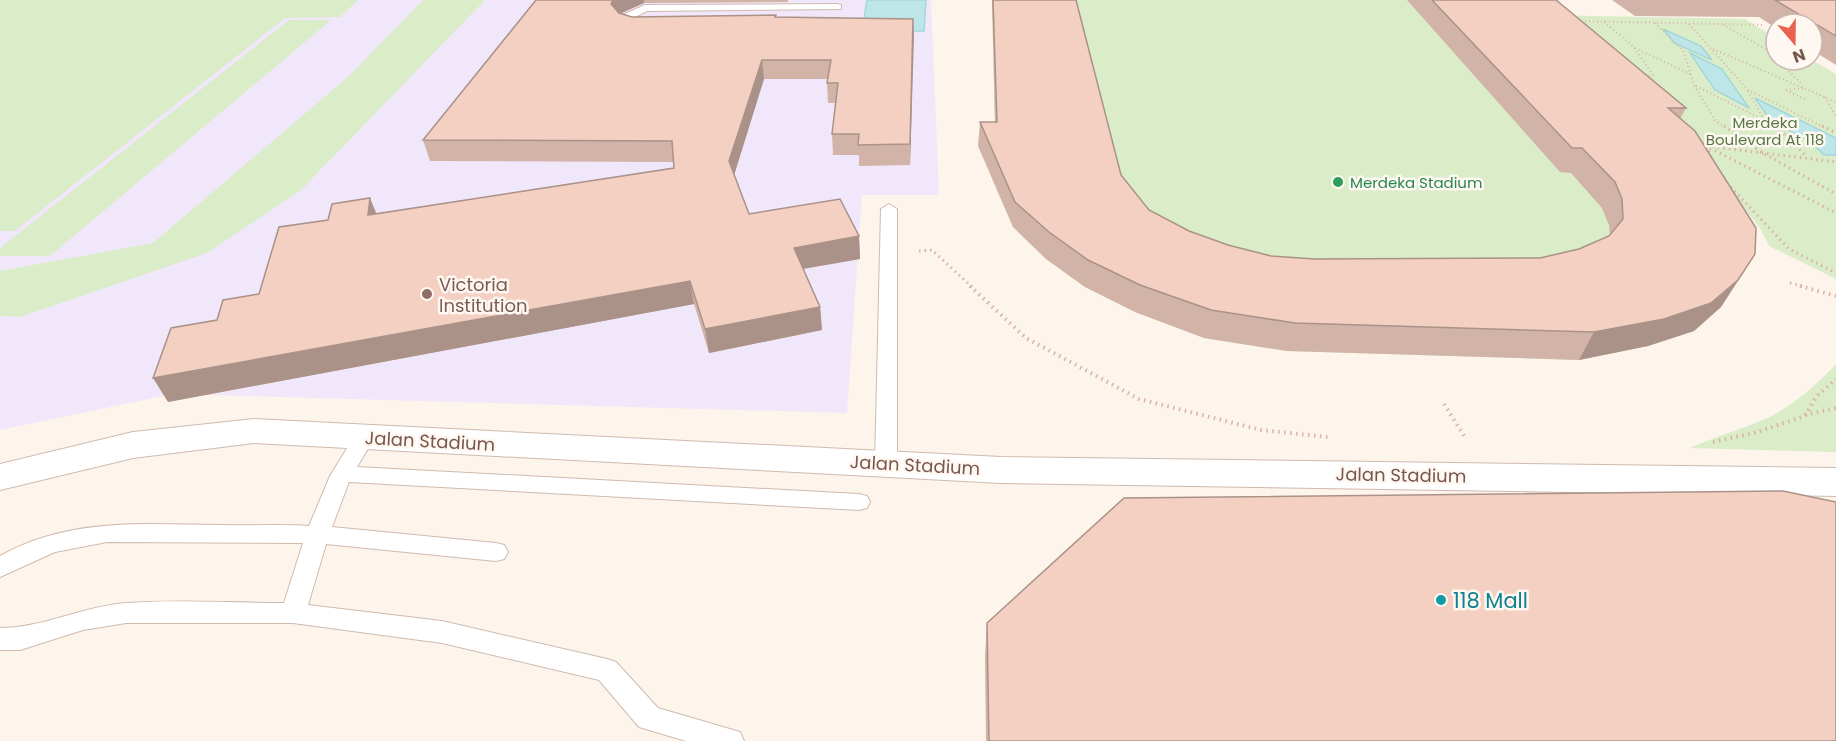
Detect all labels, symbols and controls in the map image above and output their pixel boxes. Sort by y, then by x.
north arrow [1764,12,1824,72]
text: N [1789,43,1809,68]
park label: Merdeka Boulevard At 118 [1706,112,1824,150]
place label: Merdeka Stadium [1350,172,1482,193]
marker: Merdeka Stadium [1331,175,1345,189]
place label: Victoria Institution [439,272,527,318]
marker: Victoria Institution [420,287,434,301]
street label: Jalan Stadium [364,425,496,457]
street label: Jalan Stadium [849,449,981,481]
street label: Jalan Stadium [1336,461,1466,489]
place label: 118 Mall [1453,586,1528,615]
marker: 118 Mall [1434,593,1448,607]

